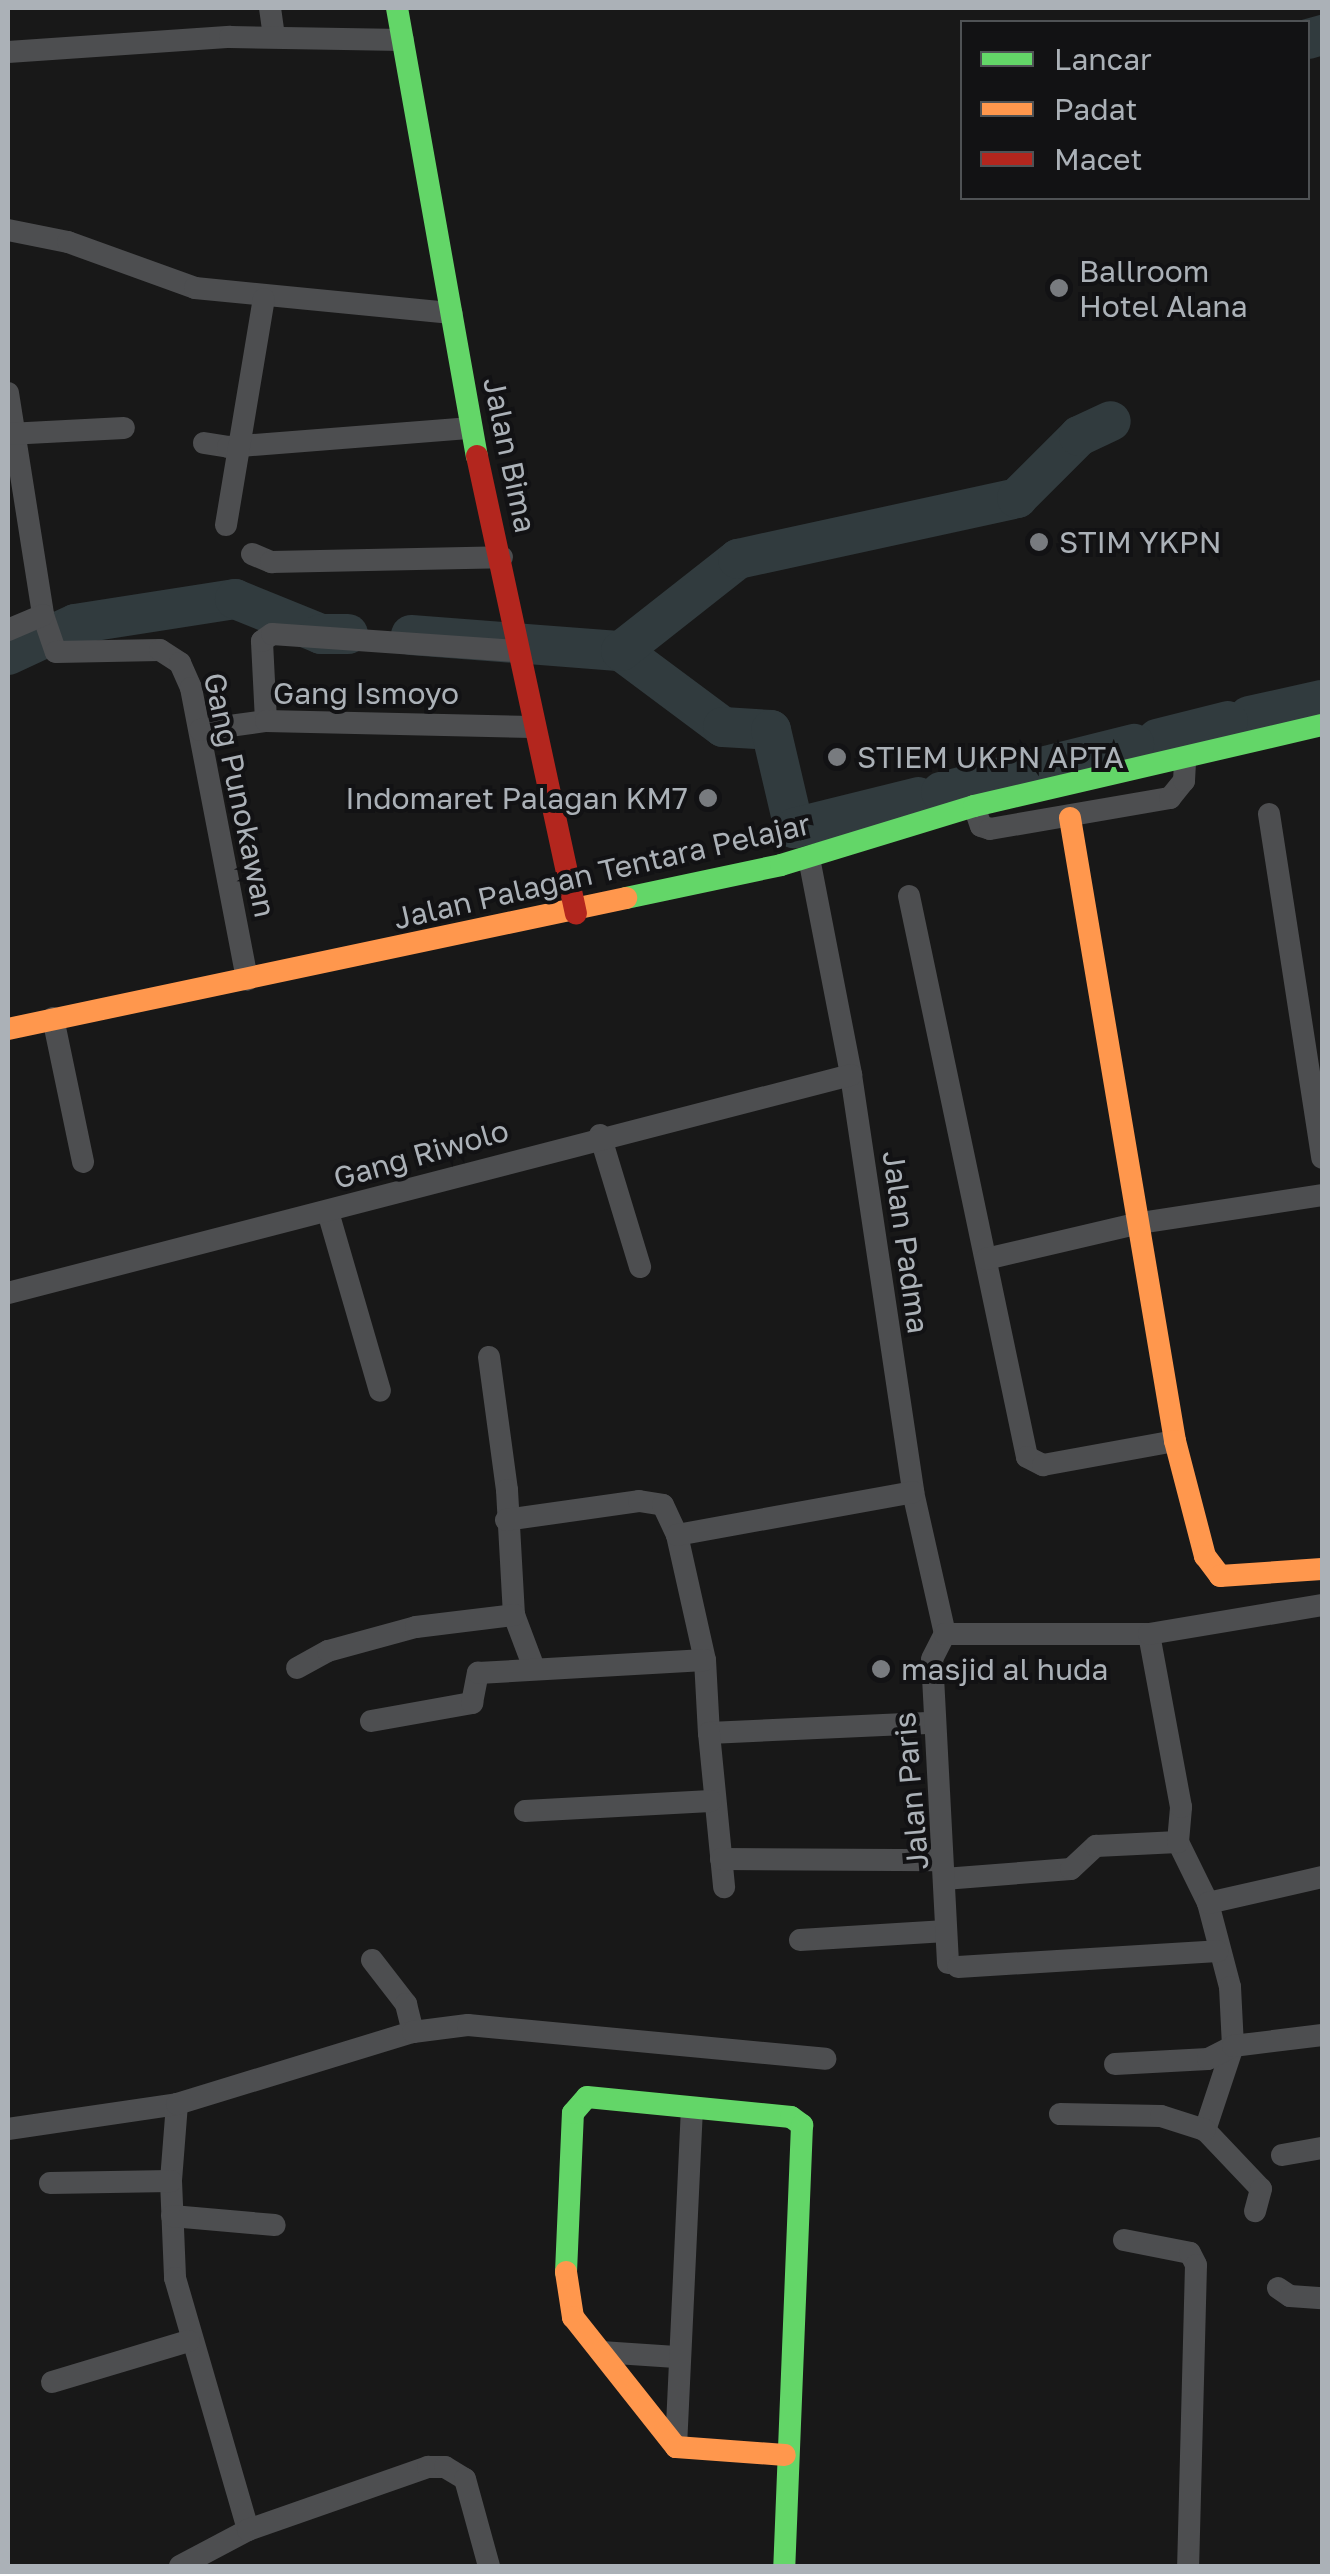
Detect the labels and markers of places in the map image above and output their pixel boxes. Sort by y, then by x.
place label: Ballroom Hotel Alana [1079,253,1248,324]
marker: Ballroom Hotel Alana [1048,277,1070,299]
place label: STIM YKPN [1059,524,1222,560]
marker: STIM YKPN [1028,531,1050,553]
place label: STIEM UKPN APTA [857,739,1124,775]
marker: STIEM UKPN APTA [826,746,848,768]
place label: Indomaret Palagan KM7 [345,780,688,816]
marker: Indomaret Palagan KM7 [697,787,719,809]
place label: masjid al huda [901,1651,1108,1687]
marker: masjid al huda [870,1658,892,1680]

